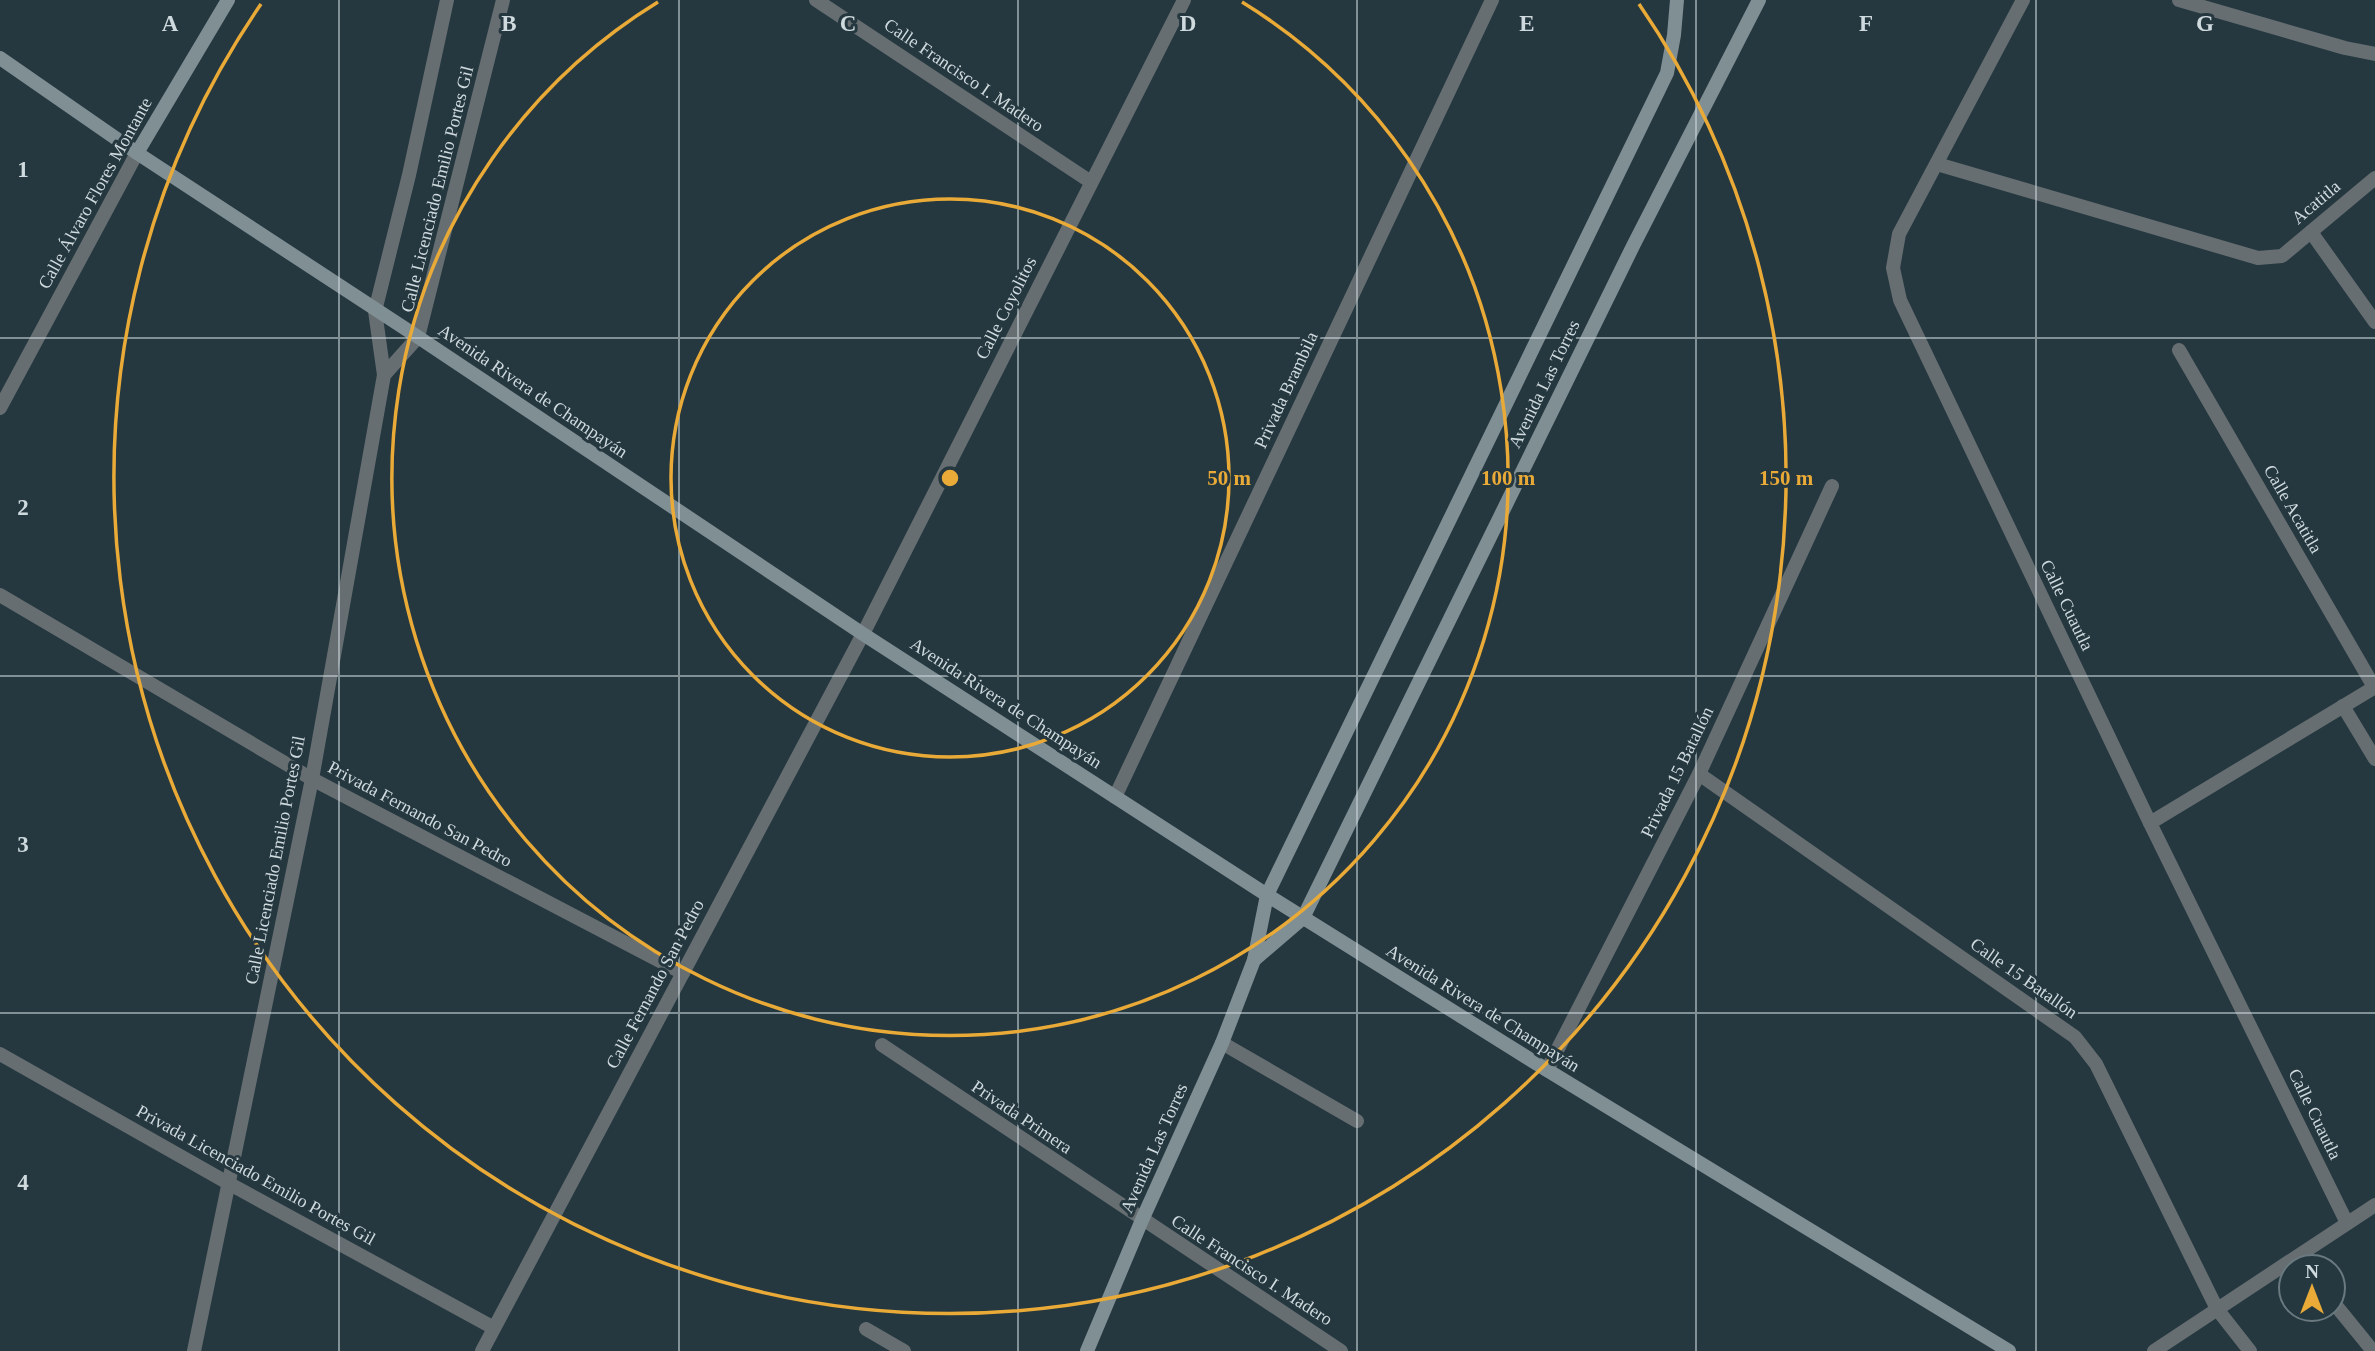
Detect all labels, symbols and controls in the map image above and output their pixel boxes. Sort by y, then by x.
text: A [162,11,179,36]
text: B [501,11,517,36]
text: C [840,11,856,36]
text: D [1180,11,1196,36]
text: E [1519,11,1535,36]
text: F [1859,11,1873,36]
text: G [2196,11,2214,36]
street label: Calle Francisco I. Madero [881,14,1047,136]
street label: Calle Licenciado Emilio Portes Gil [397,64,477,314]
street label: Calle Álvaro Flores Montante [33,93,156,292]
text: 1 [17,157,29,182]
street label: Acatitla [2288,176,2344,228]
street label: Calle Coyolitos [972,253,1040,363]
street label: Avenida Las Torres [1504,317,1584,451]
street label: Avenida Rivera de Champayán [435,320,631,462]
street label: Privada Brambila [1250,328,1322,452]
street label: Calle Acatitla [2260,461,2326,557]
centre of rings [938,466,962,490]
text: 50 m [1207,466,1251,490]
text: 100 m [1481,466,1536,490]
text: 150 m [1759,466,1814,490]
text: 2 [17,495,29,520]
street label: Calle Cuautla [2036,556,2098,654]
street label: Avenida Rivera de Champayán [907,634,1105,772]
street label: Privada 15 Batallón [1637,703,1717,841]
street label: Calle Licenciado Emilio Portes Gil [241,734,309,986]
street label: Privada Fernando San Pedro [325,757,515,871]
text: 3 [17,832,29,857]
street label: Calle Fernando San Pedro [602,896,708,1072]
street label: Calle 15 Batallón [1967,934,2081,1022]
street label: Avenida Rivera de Champayán [1383,940,1583,1076]
street label: Calle Cuautla [2284,1065,2346,1163]
street label: Privada Primera [968,1076,1076,1158]
street label: Avenida Las Torres [1116,1080,1192,1216]
street label: Privada Licenciado Emilio Portes Gil [133,1101,379,1249]
text: 4 [17,1170,29,1195]
street label: Calle Francisco I. Madero [1168,1210,1336,1330]
north arrow [2277,1253,2347,1323]
text: N [2305,1261,2319,1282]

